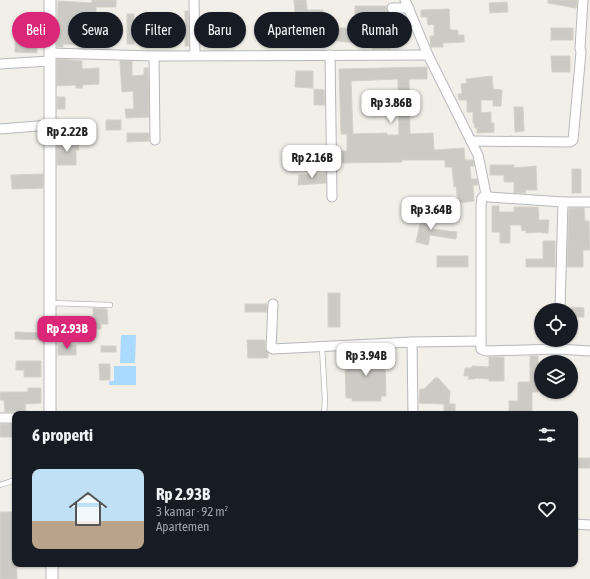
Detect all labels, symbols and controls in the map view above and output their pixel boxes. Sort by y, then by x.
chip: Beli [12,12,60,48]
chip: Sewa [68,12,123,48]
chip: Filter [131,12,186,48]
chip: Baru [194,12,246,48]
chip: Apartemen [254,12,339,48]
chip: Rumah [347,12,412,48]
pin: Rp 3.86B [350,90,432,124]
text: Rp 3.86B [370,95,412,110]
pin: Rp 2.22B [26,119,108,153]
text: Rp 2.22B [46,124,88,139]
pin: Rp 2.16B [271,145,353,179]
text: Rp 2.16B [291,150,333,165]
pin: Rp 3.64B [390,197,472,231]
text: Rp 3.64B [410,202,452,217]
map controls [534,303,578,399]
button: locate [534,303,578,347]
pin: Rp 2.93B [26,316,108,350]
text: Rp 2.93B [46,321,88,336]
pin: Rp 3.94B [325,343,407,377]
text: Rp 3.94B [345,348,387,363]
button: layers [534,355,578,399]
icon: filters [536,424,558,446]
text: 6 properti [32,425,93,445]
text: Rp 2.93B [156,484,210,504]
icon: home [64,485,112,533]
icon: heart [536,498,558,520]
text: 3 kamar · 92 m² [156,504,228,519]
text: Apartemen [156,519,209,534]

